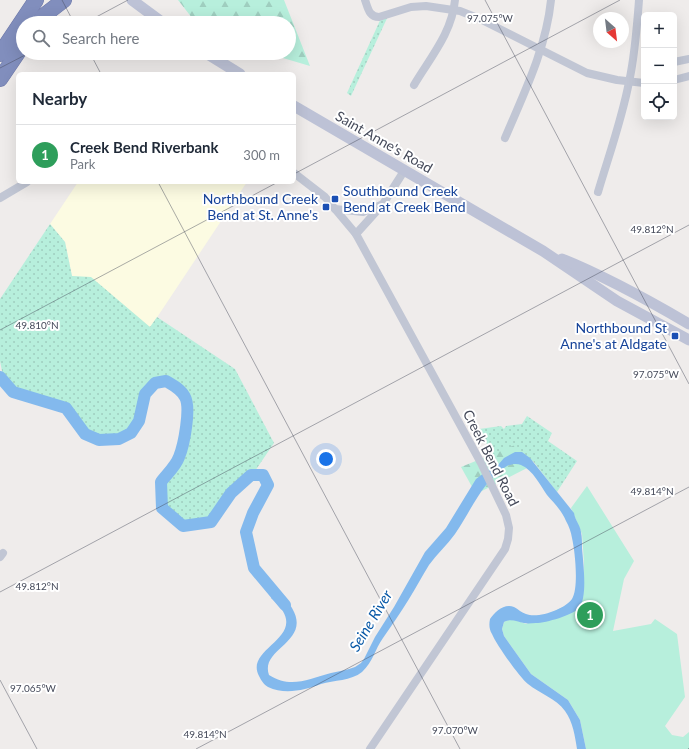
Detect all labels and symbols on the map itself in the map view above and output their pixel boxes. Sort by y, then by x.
text: 97.075°W [467,12,514,24]
north arrow [593,12,629,48]
street label: Saint Anne's Road [333,107,436,176]
place label: Southbound Creek Bend at Creek Bend [343,182,466,215]
place label: Northbound Creek Bend at St. Anne's [203,190,319,223]
marker: Southbound Creek Bend at Creek Bend [330,194,340,204]
marker: Northbound Creek Bend at St. Anne's [321,202,331,212]
text: 49.812°N [630,223,674,235]
text: 49.810°N [15,319,59,331]
place label: Northbound St Anne's at Aldgate [560,319,667,352]
marker: Northbound St Anne's at Aldgate [670,331,680,341]
text: 97.075°W [633,368,680,380]
street label: Creek Bend Road [460,407,523,509]
your location [316,449,336,469]
text: 49.814°N [630,485,674,497]
text: 49.812°N [15,580,59,592]
water label: Seine River [345,586,396,654]
pin: 1 [577,600,603,630]
text: 97.065°W [10,682,57,694]
text: 97.070°W [432,724,479,736]
text: 49.814°N [183,728,227,740]

